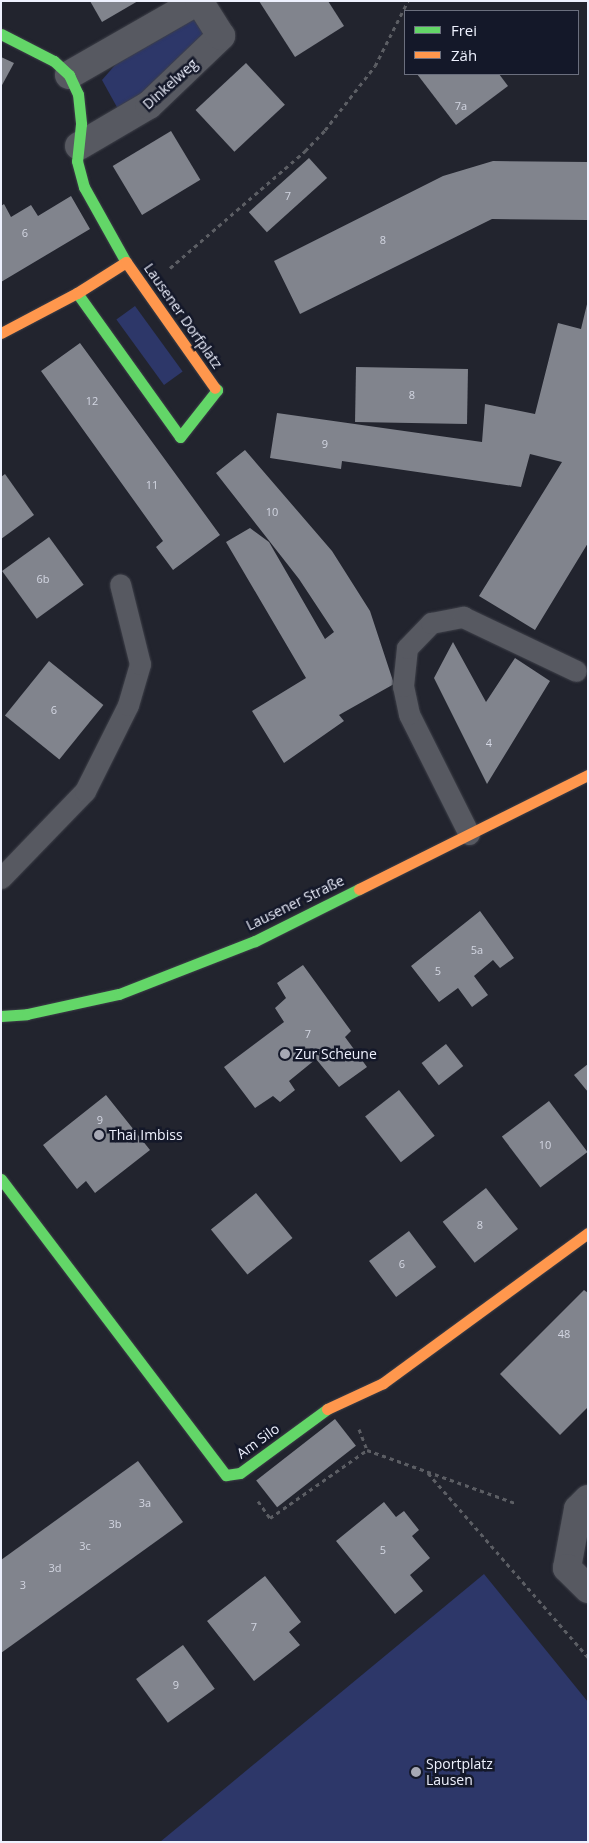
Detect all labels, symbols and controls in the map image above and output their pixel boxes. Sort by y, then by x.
legend [404,10,579,75]
text: Frei [451,20,477,40]
text: Zäh [451,45,477,65]
street label: Dinkelweg [139,55,201,113]
house number: 7a [455,99,467,113]
house number: 7 [285,189,291,203]
house number: 6 [22,226,28,240]
house number: 8 [380,233,386,247]
street label: Lausener Dorfplatz [140,260,226,372]
house number: 8 [409,388,415,402]
house number: 12 [86,394,98,408]
house number: 9 [322,437,328,451]
house number: 11 [146,478,158,492]
house number: 10 [266,505,278,519]
house number: 6b [36,572,50,586]
house number: 6 [51,703,57,717]
house number: 4 [486,736,492,750]
street label: Lausener Straße [243,872,347,934]
house number: 5a [471,943,483,957]
house number: 5 [435,964,441,978]
house number: 7 [305,1027,311,1041]
place label: Zur Scheune [295,1046,377,1062]
marker: Zur Scheune [279,1048,291,1060]
house number: 9 [97,1113,103,1127]
place label: Thai Imbiss [109,1127,183,1143]
marker: Thai Imbiss [93,1129,105,1141]
house number: 10 [539,1138,551,1152]
house number: 8 [477,1218,483,1232]
house number: 6 [399,1257,405,1271]
house number: 48 [558,1327,570,1341]
street label: Am Silo [233,1420,283,1462]
house number: 3a [139,1496,151,1510]
house number: 3b [108,1517,122,1531]
house number: 3c [79,1539,91,1553]
house number: 5 [380,1543,386,1557]
house number: 3d [48,1561,62,1575]
house number: 3 [20,1578,26,1592]
house number: 7 [251,1620,257,1634]
house number: 9 [173,1678,179,1692]
place label: Sportplatz Lausen [426,1756,493,1788]
marker: Sportplatz Lausen [410,1766,422,1778]

